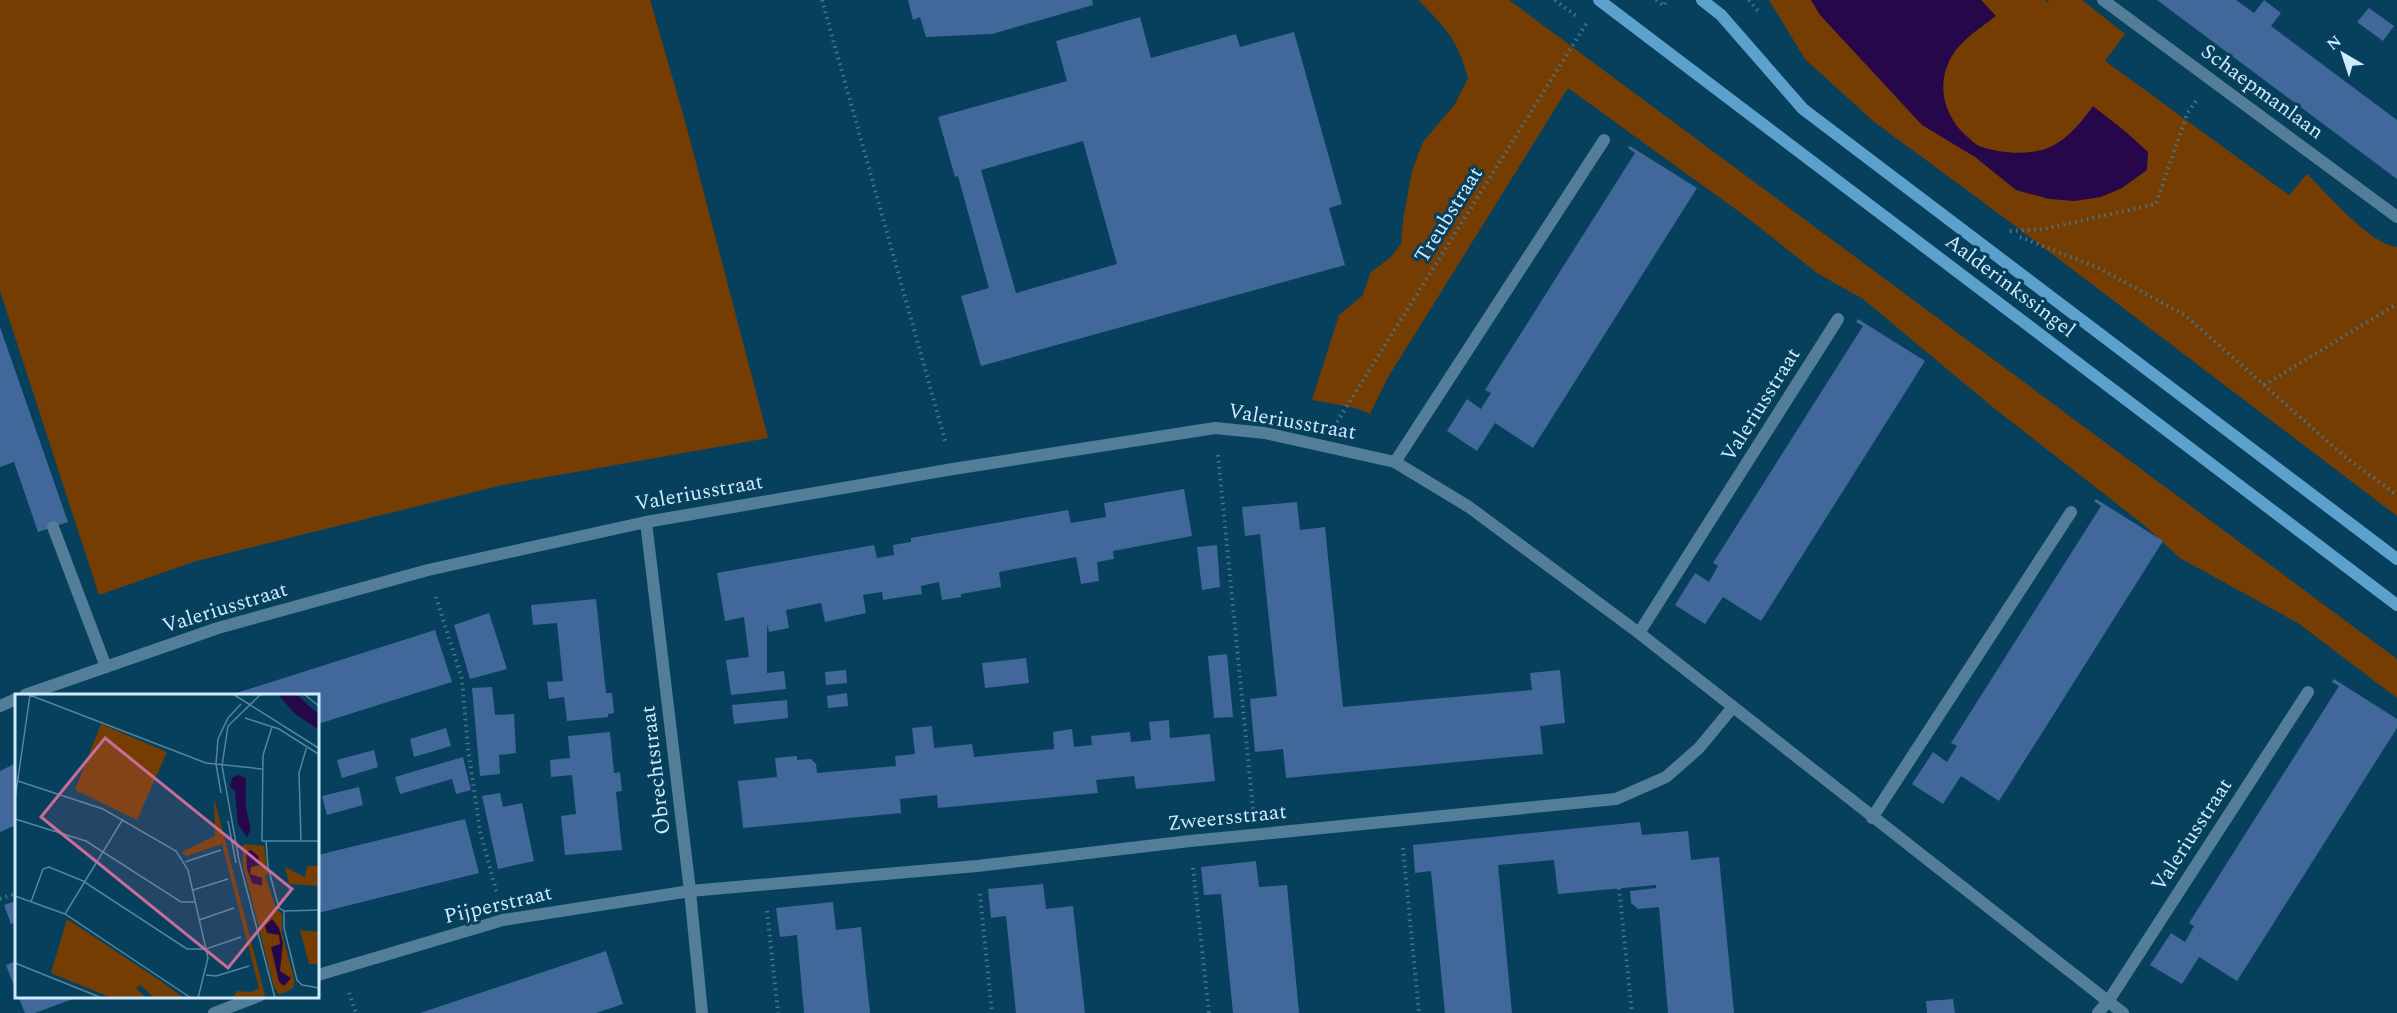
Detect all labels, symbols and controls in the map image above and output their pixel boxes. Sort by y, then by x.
north arrow [2313,24,2373,84]
text: N [2322,30,2347,57]
street label: Schaepmanlaan [2194,36,2330,148]
street label: Treubstraat [1407,160,1491,270]
street label: Aalderinkssingel [1938,226,2082,346]
street label: Valeriusstraat [1713,342,1809,468]
street label: Valeriusstraat [1225,395,1359,449]
street label: Valeriusstraat [632,466,766,520]
street label: Valeriusstraat [158,574,292,642]
inset map [15,694,320,998]
street label: Obrechtstraat [632,704,680,836]
street label: Valeriusstraat [2143,772,2241,898]
street label: Zweersstraat [1166,796,1288,840]
street label: Pijperstraat [441,877,555,933]

